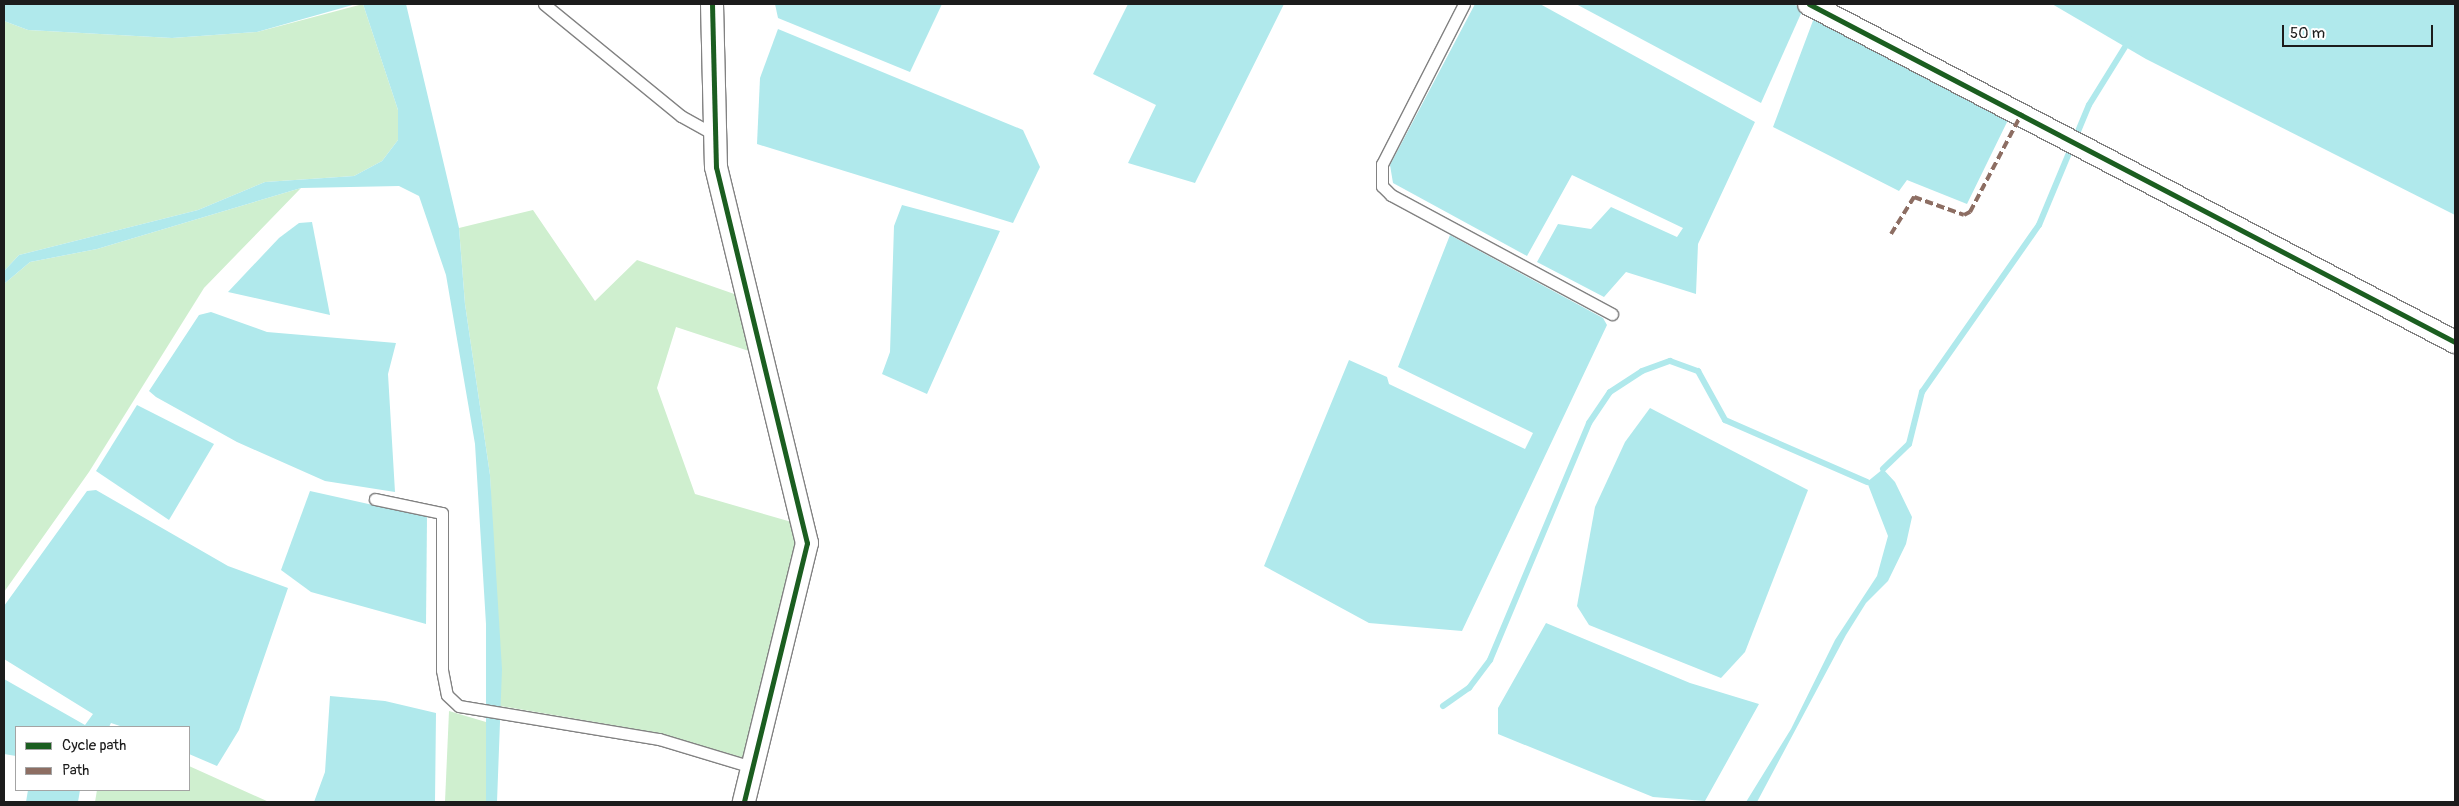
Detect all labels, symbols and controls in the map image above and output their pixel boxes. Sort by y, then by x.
scale bar [2284,15,2435,47]
text: 50 m [2290,24,2325,43]
legend [15,726,190,791]
text: Cycle path [62,736,126,755]
text: Path [62,761,89,780]

